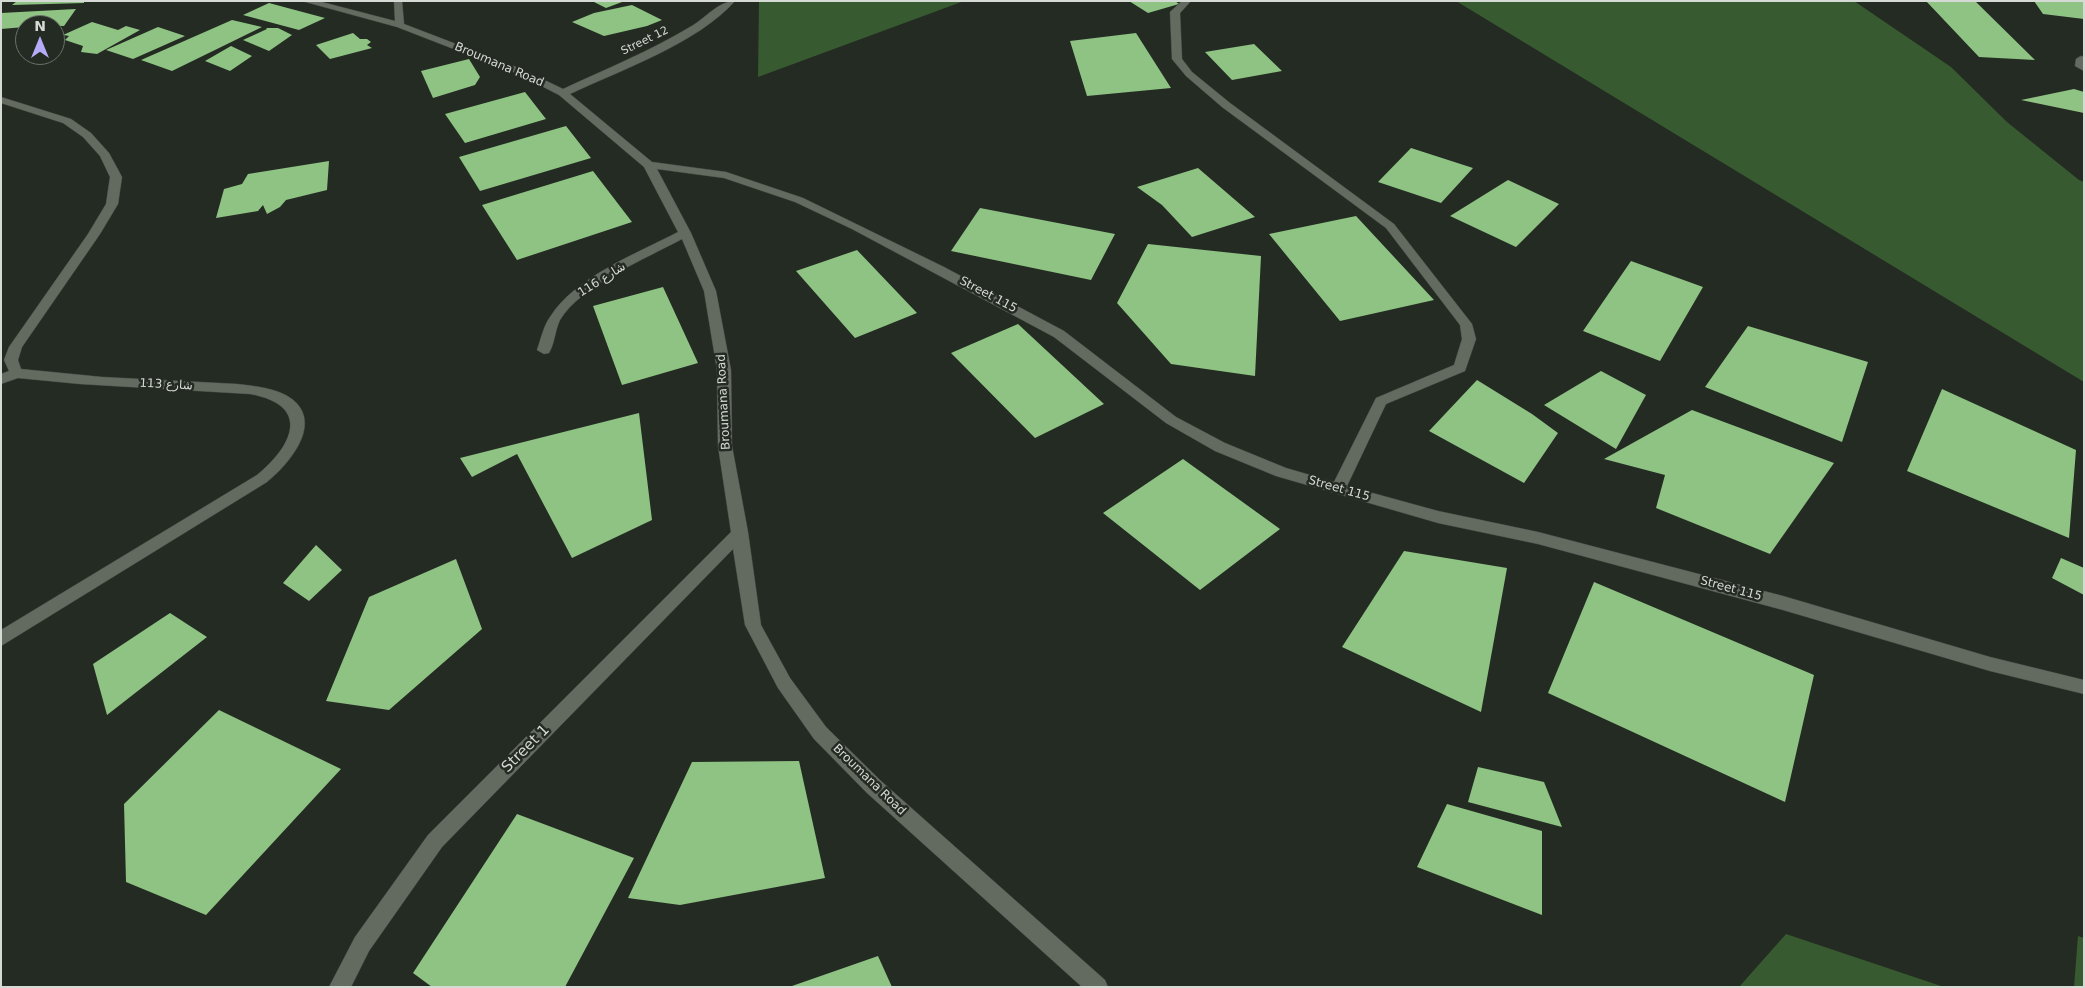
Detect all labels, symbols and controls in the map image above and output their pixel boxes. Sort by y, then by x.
north arrow [15,15,65,65]
text: N [34,18,46,34]
street label: Street 12 [619,24,671,58]
street label: Broumana Road [452,40,546,90]
street label: شارع 116 [576,260,628,300]
street label: Street 115 [957,274,1019,316]
street label: Broumana Road [714,354,734,450]
street label: شارع 113 [139,376,193,394]
street label: Street 115 [1307,473,1371,505]
street label: Street 115 [1699,574,1763,604]
street label: Street 1 [498,721,554,777]
street label: Broumana Road [830,742,908,818]

